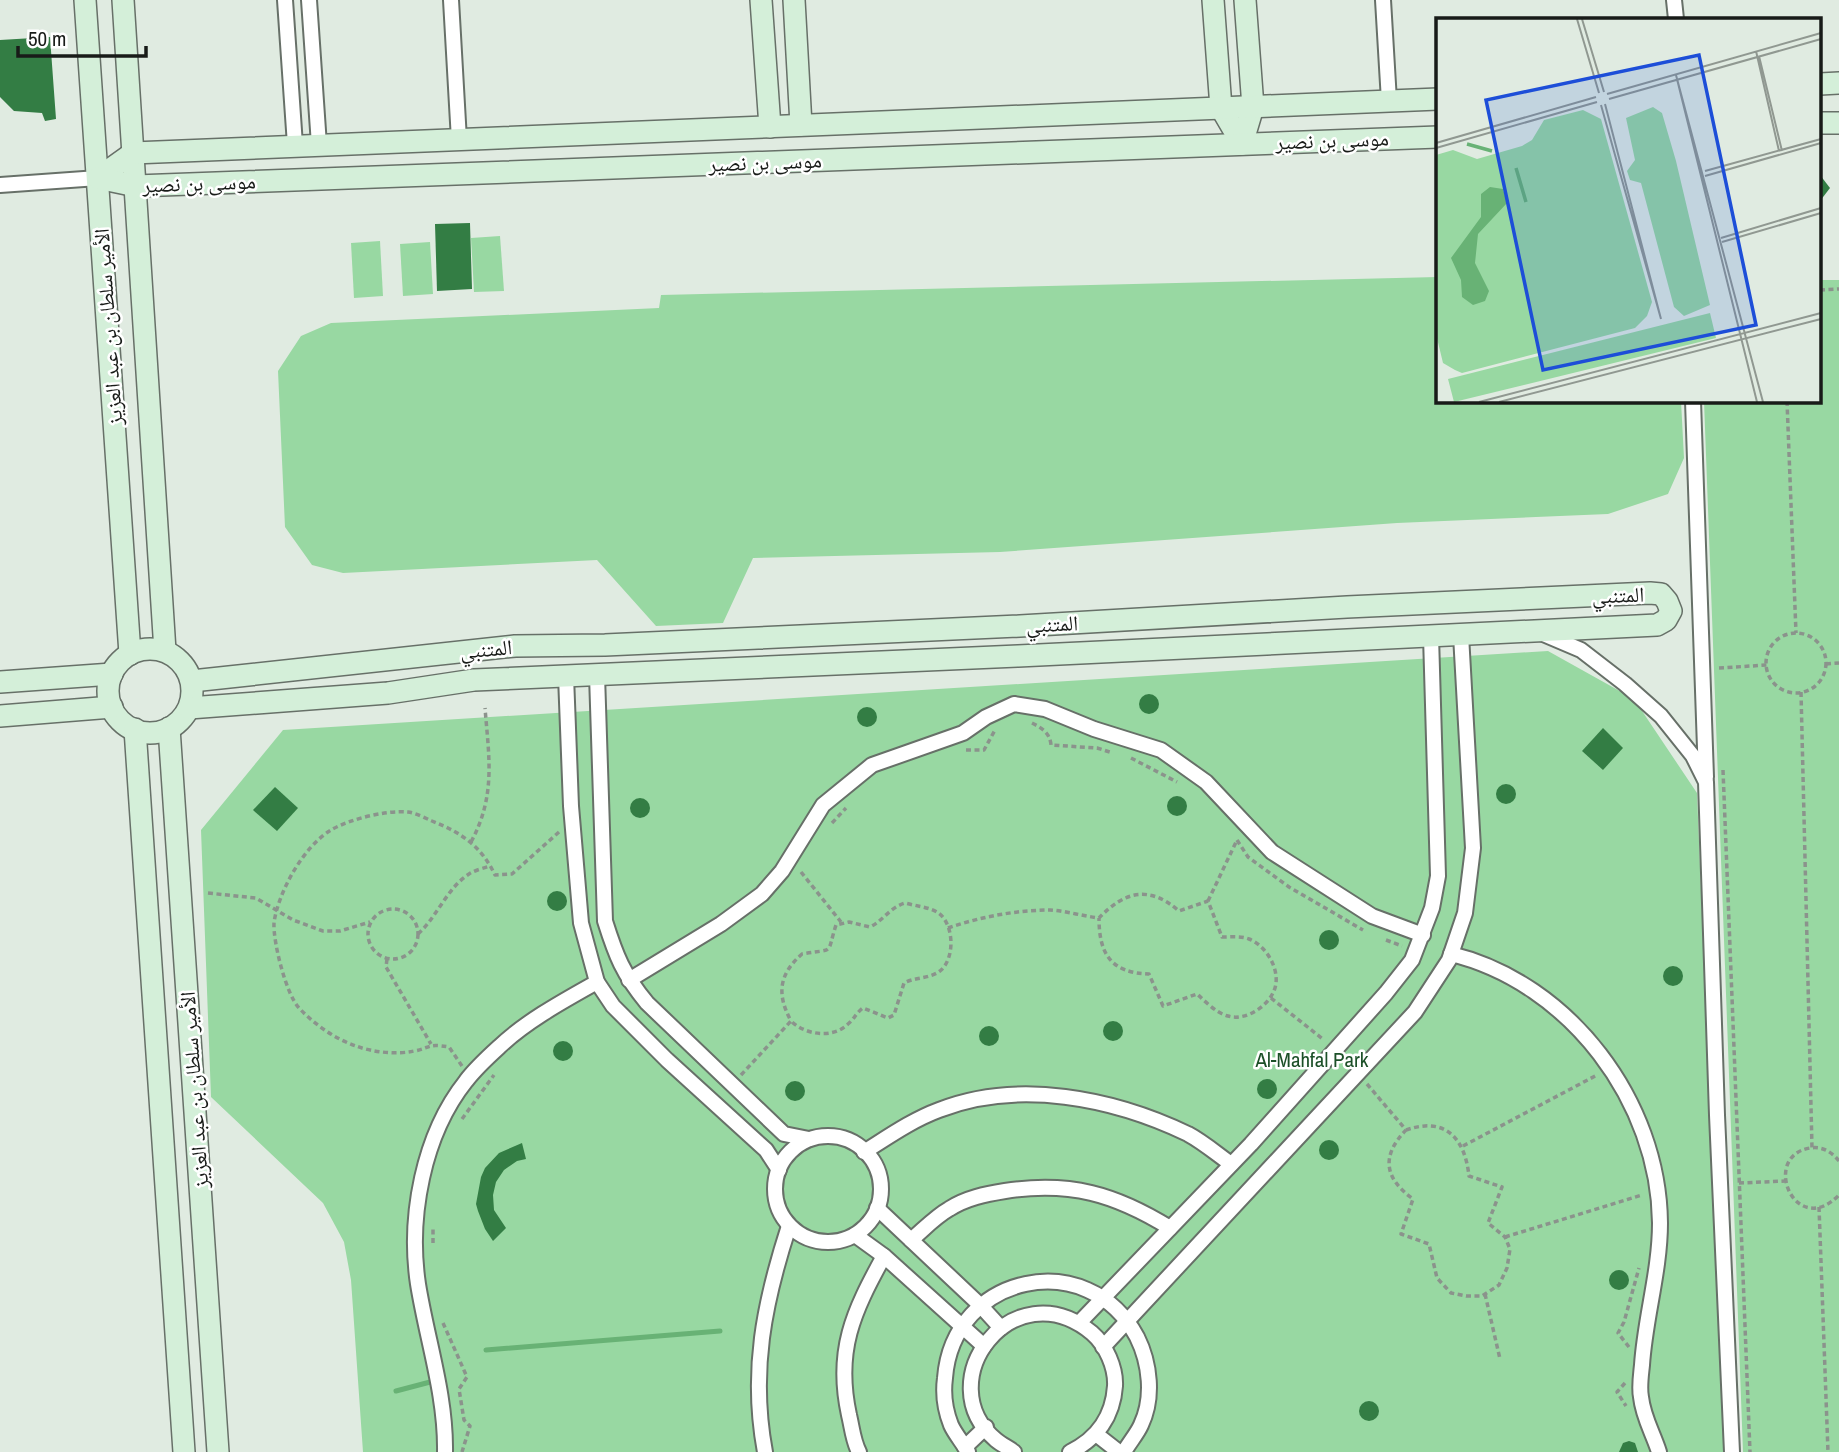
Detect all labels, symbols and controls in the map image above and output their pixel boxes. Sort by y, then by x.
scale bar [18,14,145,58]
inset map [1436,18,1822,402]
text: 50 m [28,24,66,53]
street label: موسى بن نصير [1274,124,1389,157]
street label: موسى بن نصير [707,146,822,179]
street label: موسى بن نصير [141,167,256,200]
street label: الأمير سلطان بن عبد العزيز [87,227,129,428]
street label: المتنبي [1591,580,1645,613]
street label: المتنبي [1025,608,1079,642]
street label: المتنبي [459,632,514,668]
street label: الأمير سلطان بن عبد العزيز [173,990,215,1191]
park label: Al-Mahfal Park [1255,1045,1369,1074]

